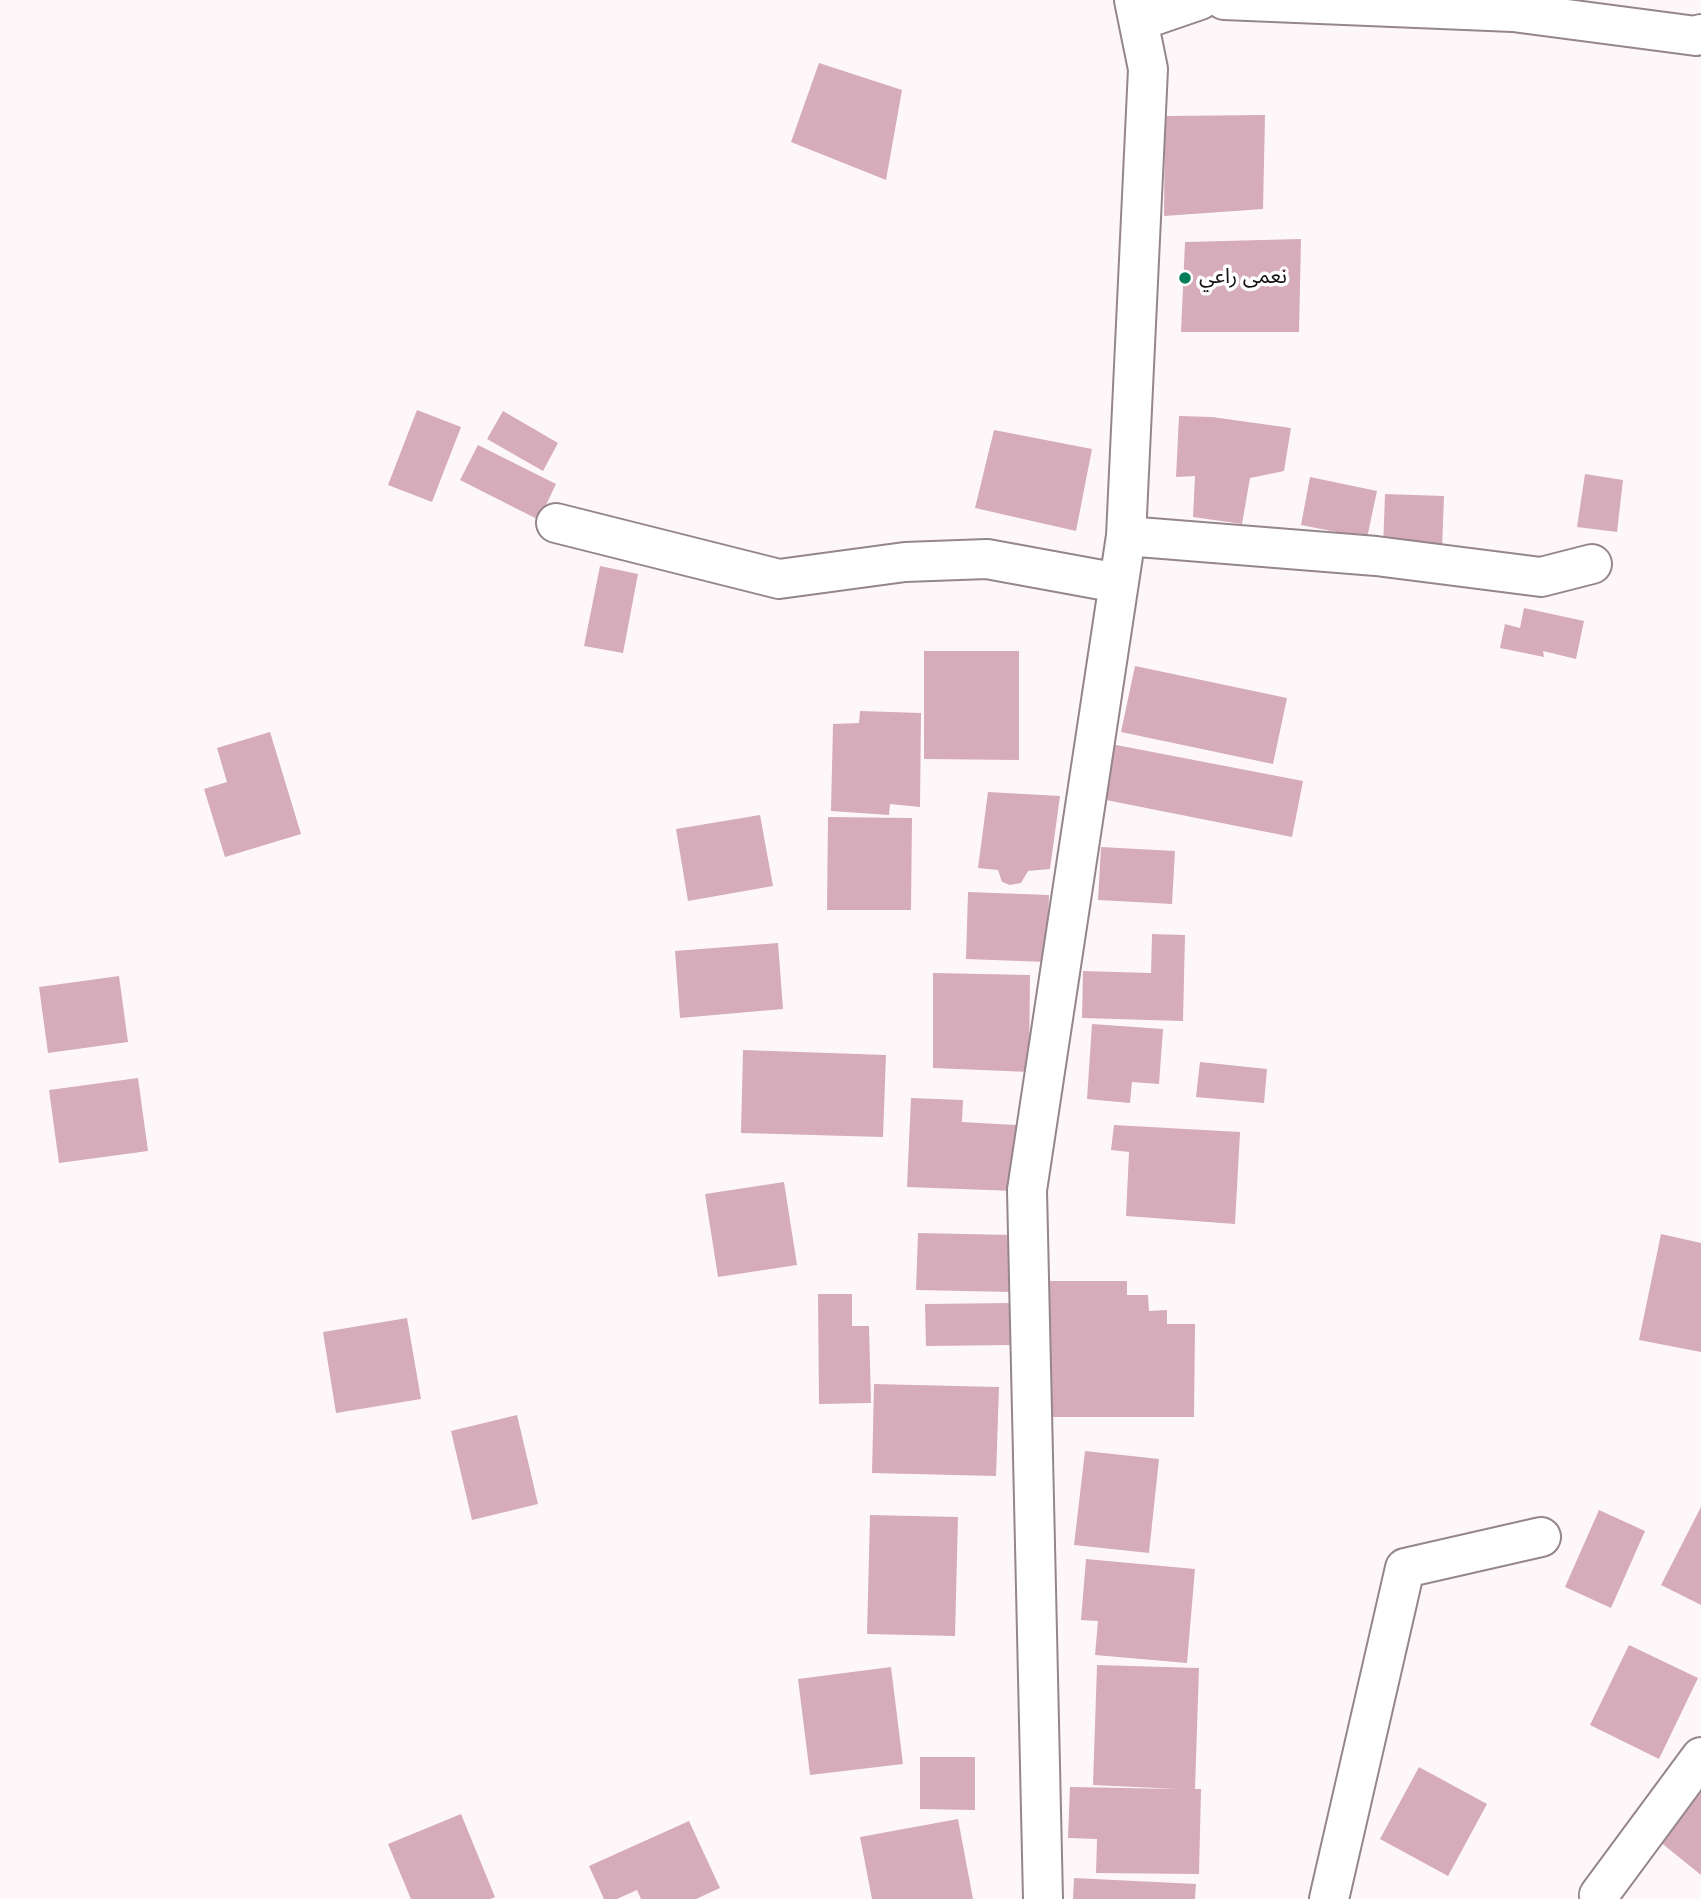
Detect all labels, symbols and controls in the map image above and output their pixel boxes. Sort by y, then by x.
place label: نعمى راعي [1199,265,1287,291]
marker: نعمى راعي [1177,270,1193,286]

